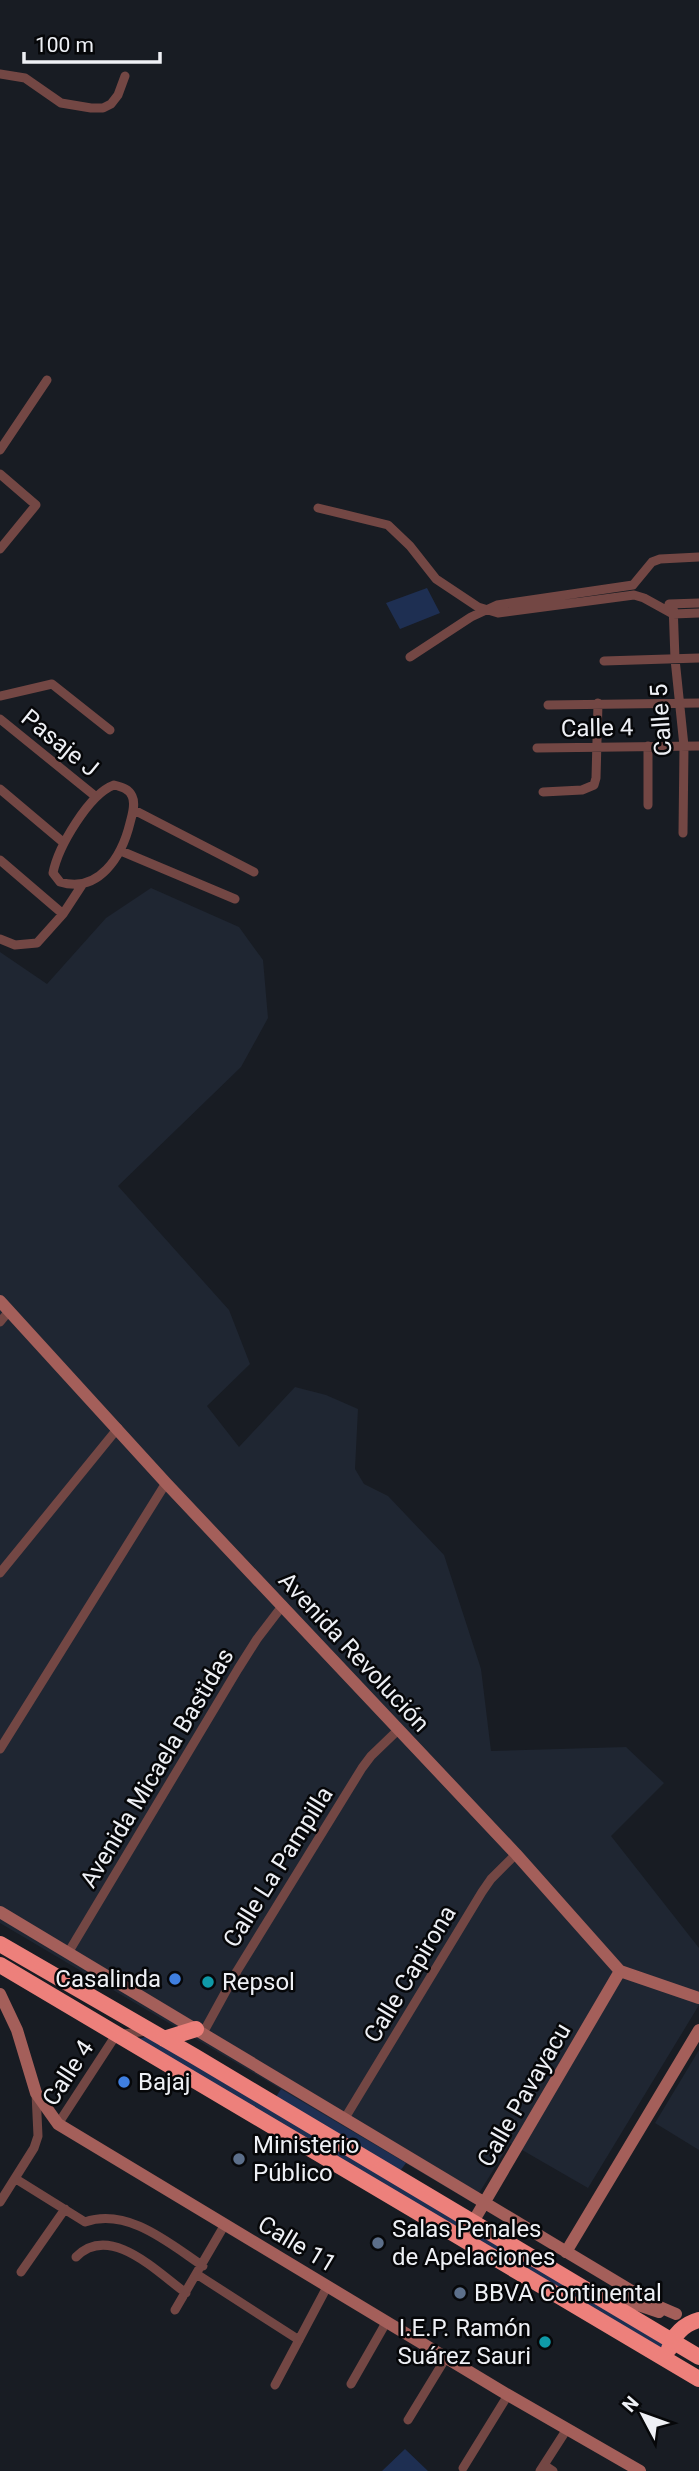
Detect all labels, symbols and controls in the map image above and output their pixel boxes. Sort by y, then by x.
scale bar [24,21,161,65]
text: 100 m [35,33,94,57]
street label: Calle 5 [645,683,677,757]
street label: Pasaje J [16,703,104,783]
street label: Calle 4 [561,713,633,743]
street label: Avenida Revolución [273,1566,435,1738]
street label: Avenida Micaela Bastidas [74,1643,240,1893]
street label: Calle La Pampilla [217,1782,339,1952]
street label: Calle Capirona [358,1900,462,2048]
place label: Casalinda [55,1965,161,1993]
place label: Repsol [222,1968,295,1996]
marker: Casalinda [167,1971,183,1987]
marker: Repsol [200,1974,216,1990]
street label: Calle Pavayacu [472,2018,576,2172]
street label: Calle 4 [37,2035,99,2111]
place label: Bajaj [138,2068,191,2096]
marker: Bajaj [116,2074,132,2090]
place label: Ministerio Público [253,2131,360,2187]
marker: Ministerio Público [231,2151,247,2167]
street label: Calle 11 [253,2210,341,2278]
place label: Salas Penales de Apelaciones [392,2215,555,2271]
marker: Salas Penales de Apelaciones [370,2235,386,2251]
place label: BBVA Continental [474,2279,662,2307]
marker: BBVA Continental [452,2285,468,2301]
place label: I.E.P. Ramón Suárez Sauri [397,2314,531,2370]
marker: I.E.P. Ramón Suárez Sauri [537,2334,553,2350]
north arrow [608,2380,678,2450]
text: N [617,2392,644,2417]

